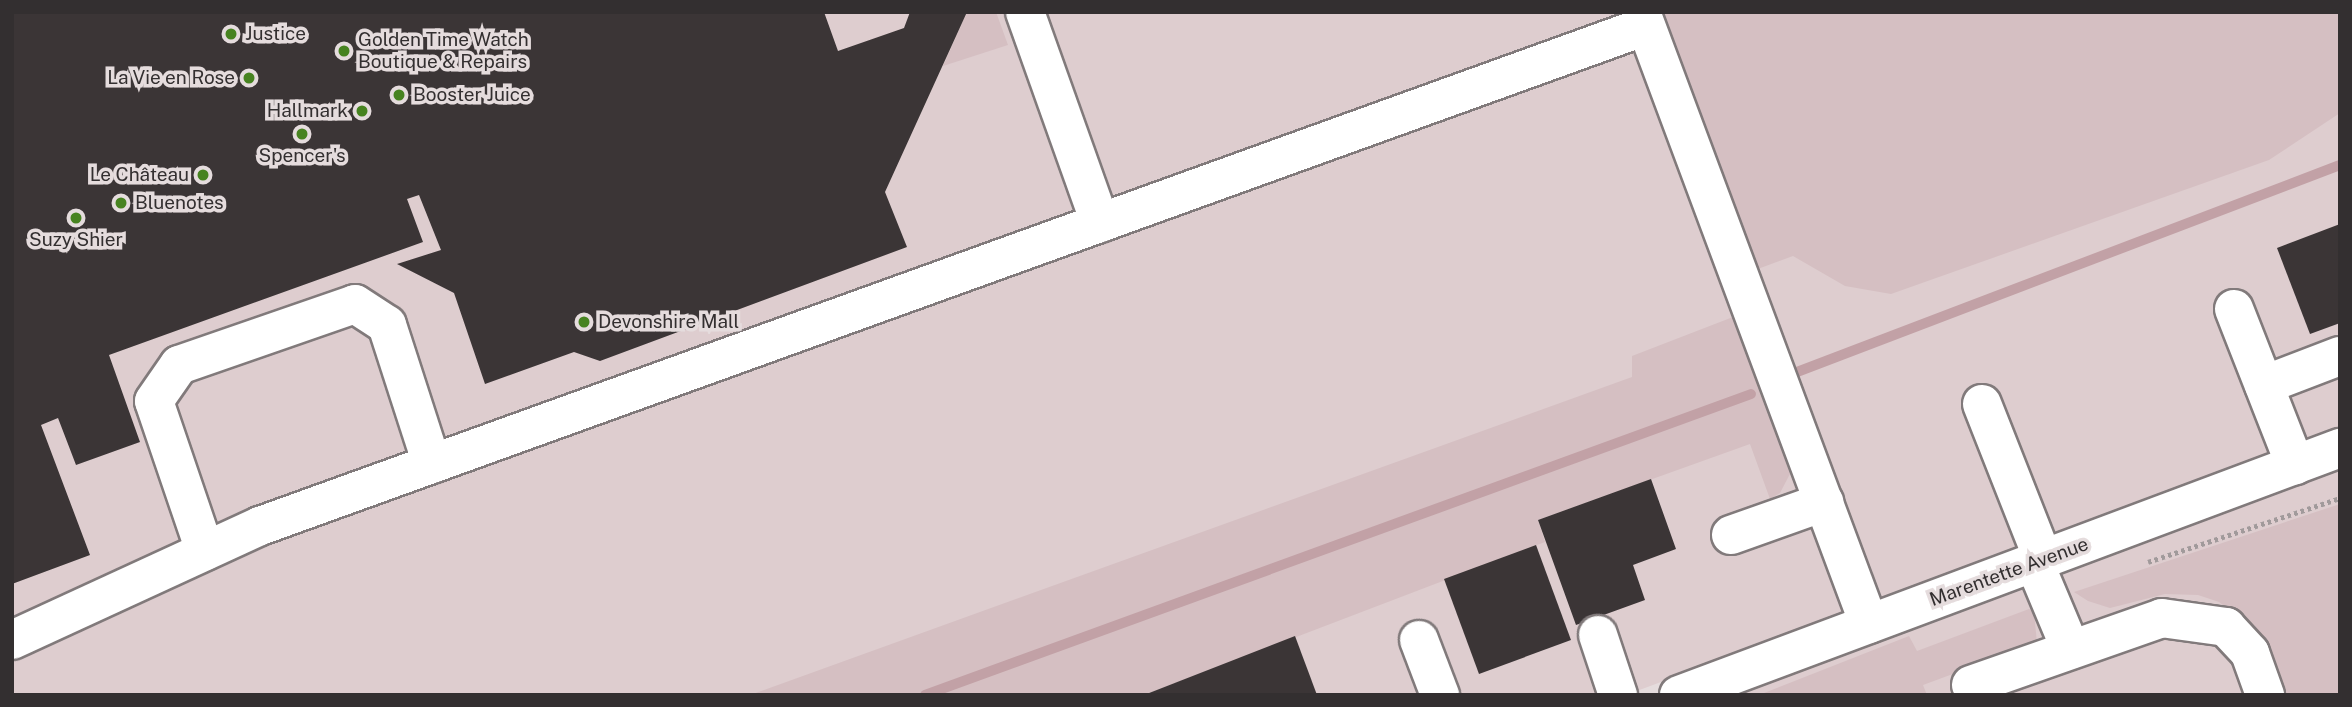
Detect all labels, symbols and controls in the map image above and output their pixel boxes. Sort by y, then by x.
place label: Justice [245,23,306,45]
marker: Justice [223,26,239,42]
place label: Golden Time Watch Boutique & Repairs [358,29,529,73]
marker: Golden Time Watch Boutique & Repairs [336,43,352,59]
place label: La Vie en Rose [106,67,235,89]
marker: La Vie en Rose [241,70,257,86]
place label: Booster Juice [413,84,531,106]
marker: Booster Juice [391,87,407,103]
place label: Hallmark [267,100,348,122]
marker: Hallmark [354,103,370,119]
marker: Spencer's [294,126,310,142]
place label: Spencer's [258,145,346,167]
place label: Le Château [90,164,189,186]
marker: Le Château [195,167,211,183]
place label: Bluenotes [135,192,224,214]
marker: Bluenotes [113,195,129,211]
marker: Suzy Shier [68,210,84,226]
place label: Suzy Shier [29,229,123,251]
place label: Devonshire Mall [598,311,739,333]
marker: Devonshire Mall [576,314,592,330]
street label: Marentette Avenue [1926,533,2092,611]

